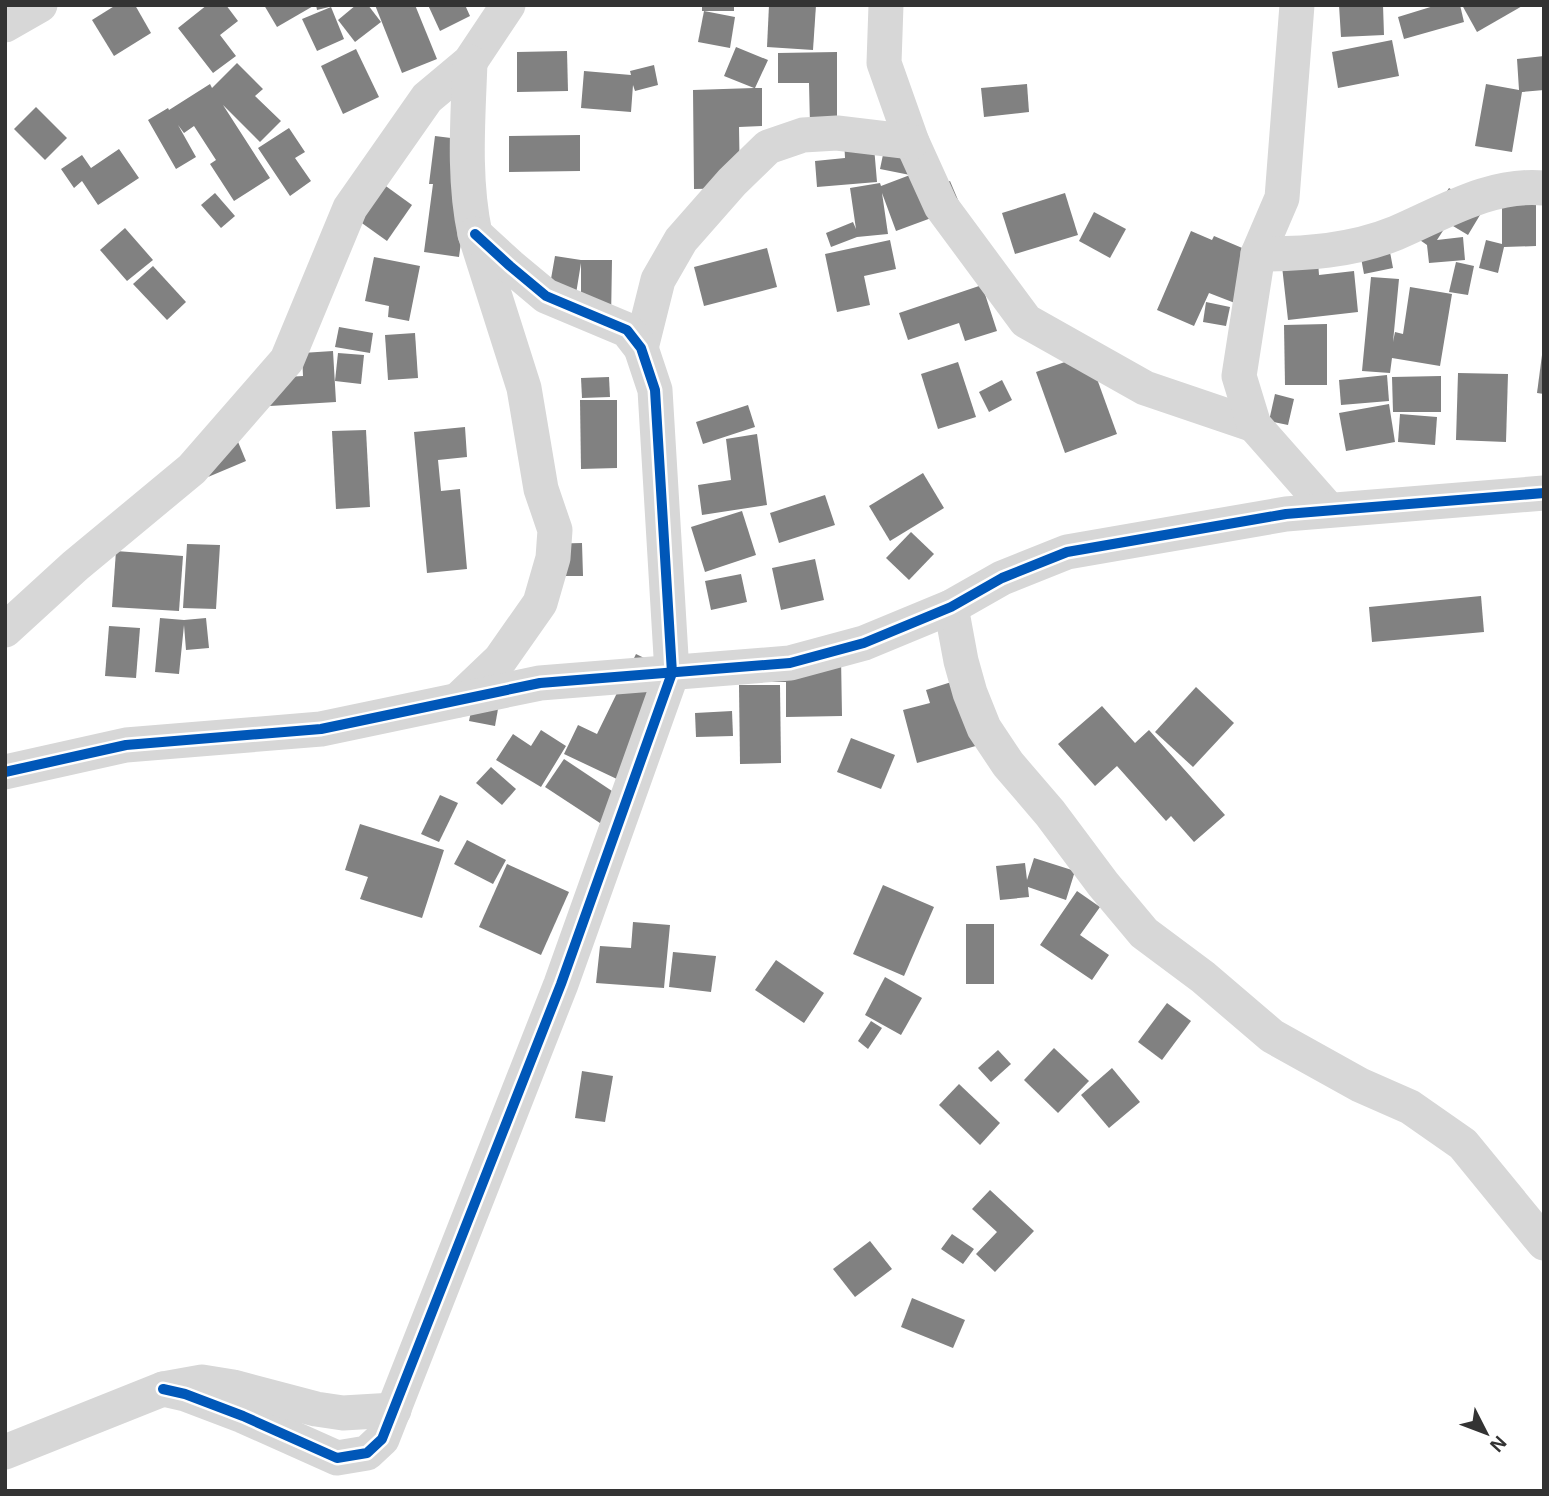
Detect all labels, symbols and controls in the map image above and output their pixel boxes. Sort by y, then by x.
north arrow [1451,1398,1521,1468]
text: N [1486,1432,1511,1456]

